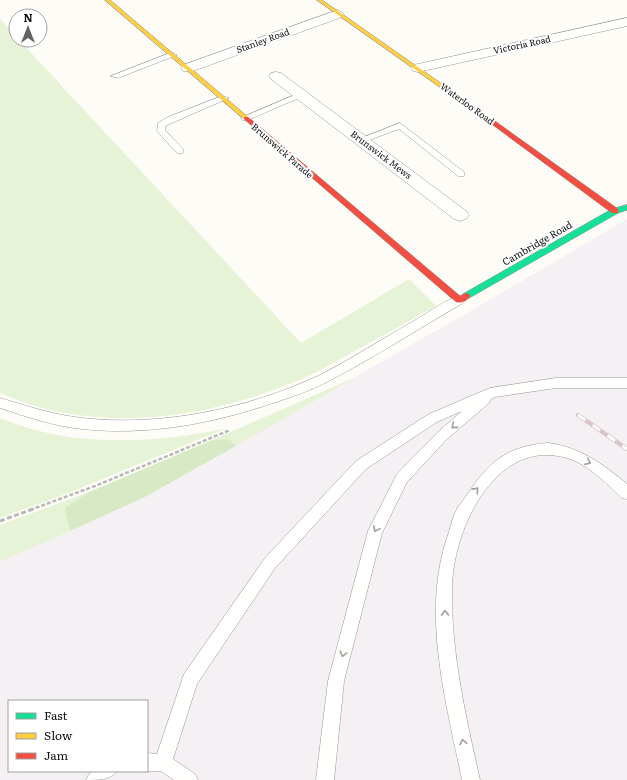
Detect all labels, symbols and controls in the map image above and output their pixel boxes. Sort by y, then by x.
north arrow [8,8,48,48]
text: N [23,9,33,25]
street label: Stanley Road [234,24,292,56]
street label: Victoria Road [492,31,552,57]
street label: Waterloo Road [438,79,498,128]
street label: Brunswick Parade [249,120,317,181]
street label: Brunswick Mews [348,126,415,182]
street label: Cambridge Road [499,216,575,269]
one-way arrow [451,422,458,429]
one-way arrow [584,457,592,465]
one-way arrow [471,487,479,495]
one-way arrow [373,525,381,532]
one-way arrow [441,610,449,616]
one-way arrow [339,651,347,657]
legend [8,700,148,772]
text: Fast [44,706,68,724]
text: Slow [44,726,73,744]
one-way arrow [460,739,468,745]
text: Jam [44,746,69,764]

